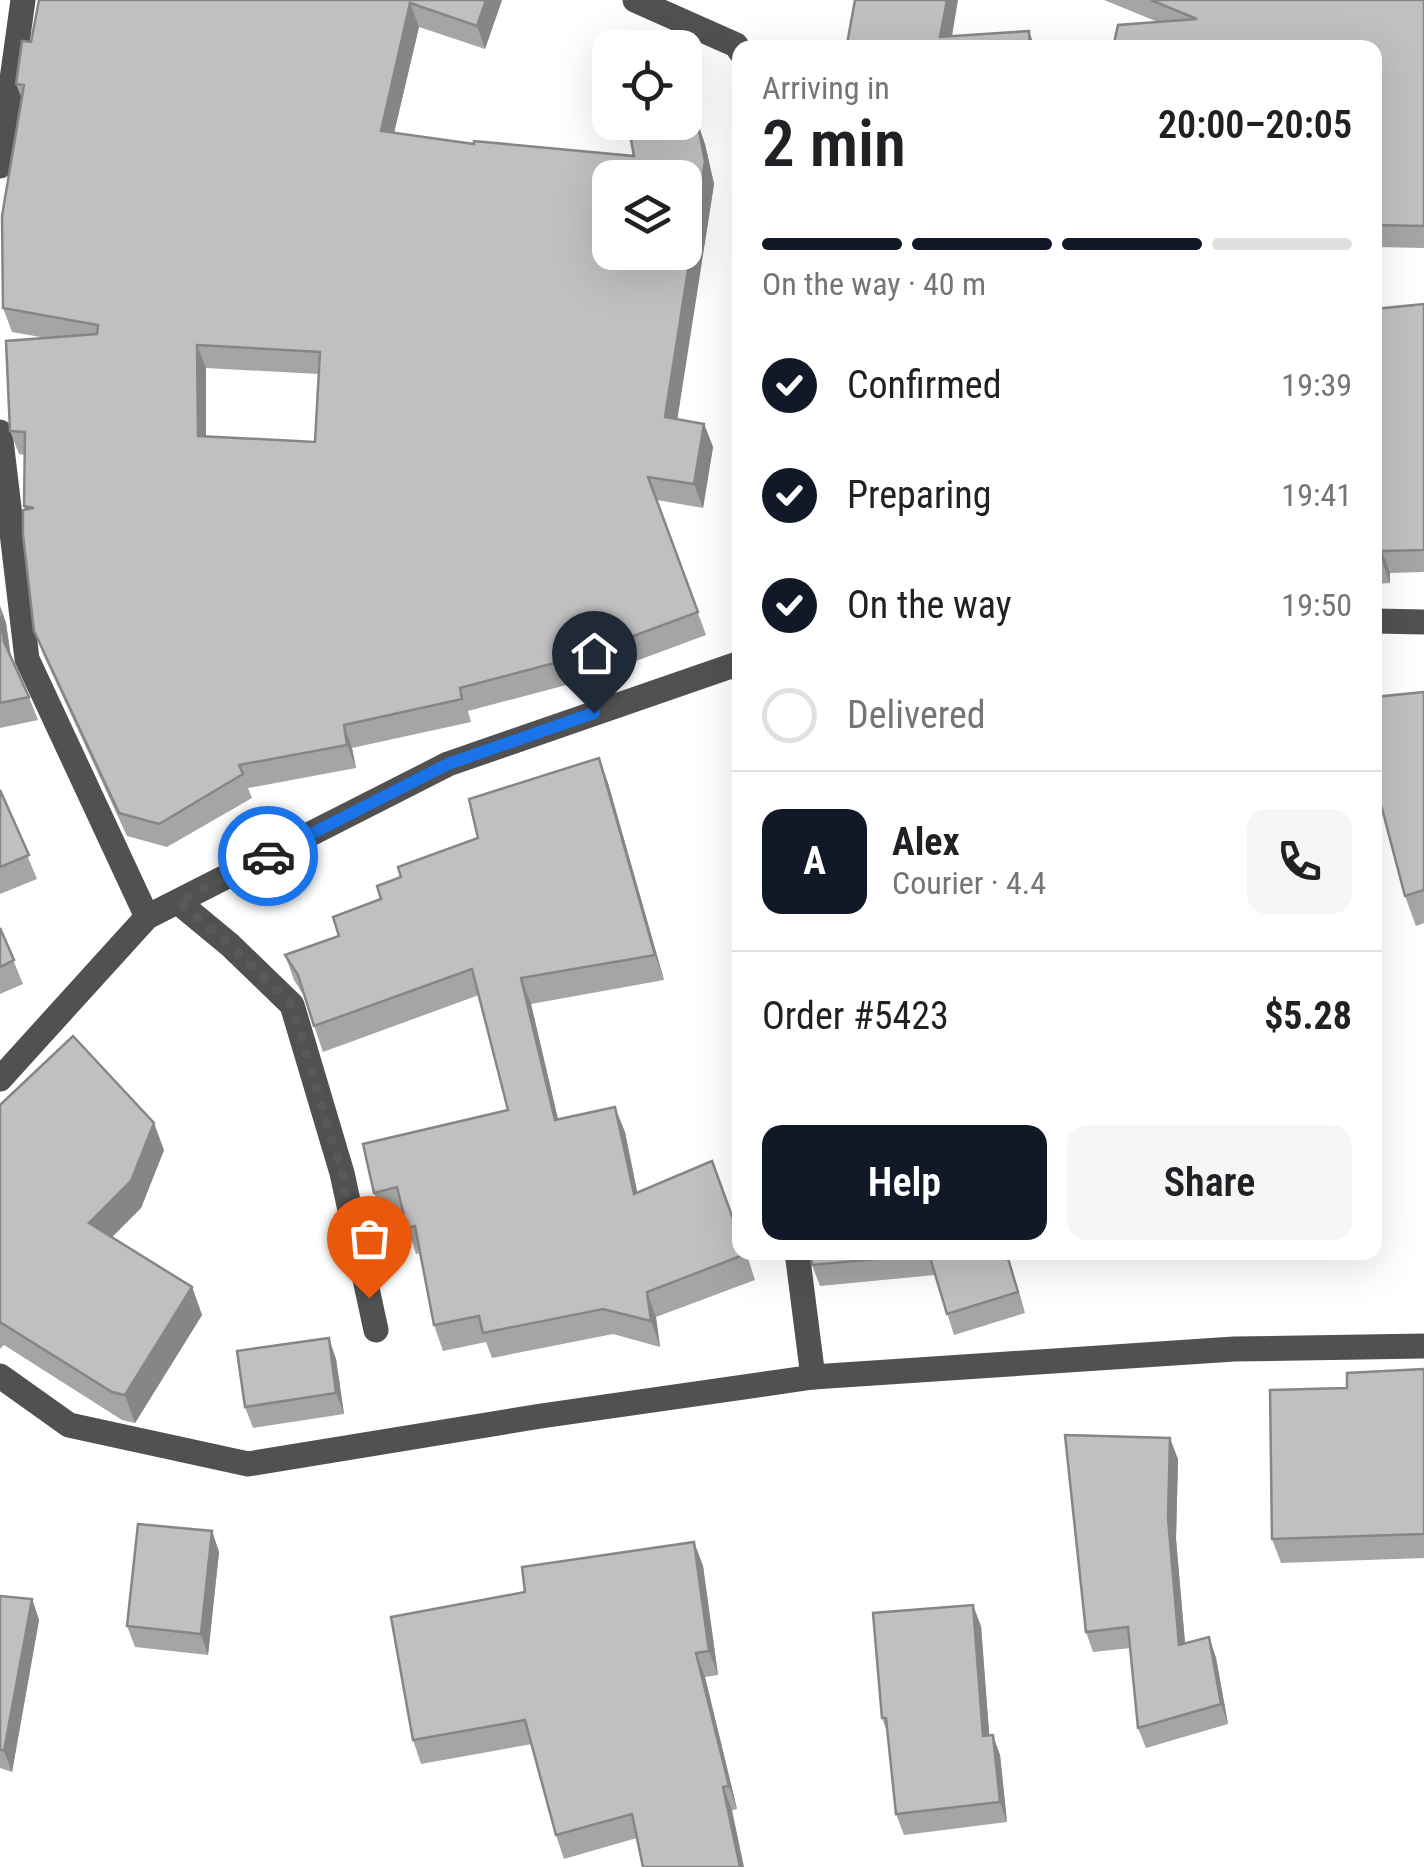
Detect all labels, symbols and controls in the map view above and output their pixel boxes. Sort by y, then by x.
map controls [592,30,702,270]
button: locate [592,30,702,140]
text: Arriving in [762,69,890,107]
text: 20:00–20:05 [1158,103,1352,147]
text: 2 min [762,106,906,182]
button: layers [592,160,702,270]
text: On the way · 40 m [762,265,986,303]
icon: check [762,358,817,413]
text: Confirmed [847,363,1002,407]
text: 19:39 [1281,366,1352,404]
icon: check [762,468,817,523]
text: Preparing [847,473,992,517]
text: 19:41 [1281,476,1352,514]
icon: check [762,578,817,633]
text: On the way [847,583,1012,627]
text: 19:50 [1281,586,1352,624]
pin [552,611,637,714]
icon: home [567,626,622,681]
text: Delivered [847,693,986,737]
courier [218,806,318,906]
button: phone [1247,809,1352,914]
text: Alex [892,820,960,864]
icon: car [241,829,296,884]
text: A [803,839,826,883]
text: Courier · 4.4 [892,864,1046,902]
text: Order #5423 [762,994,949,1038]
text: $5.28 [1264,994,1352,1038]
button: Help [762,1125,1047,1240]
button: Share [1067,1125,1352,1240]
pin [327,1196,412,1299]
icon: bag [342,1211,397,1266]

